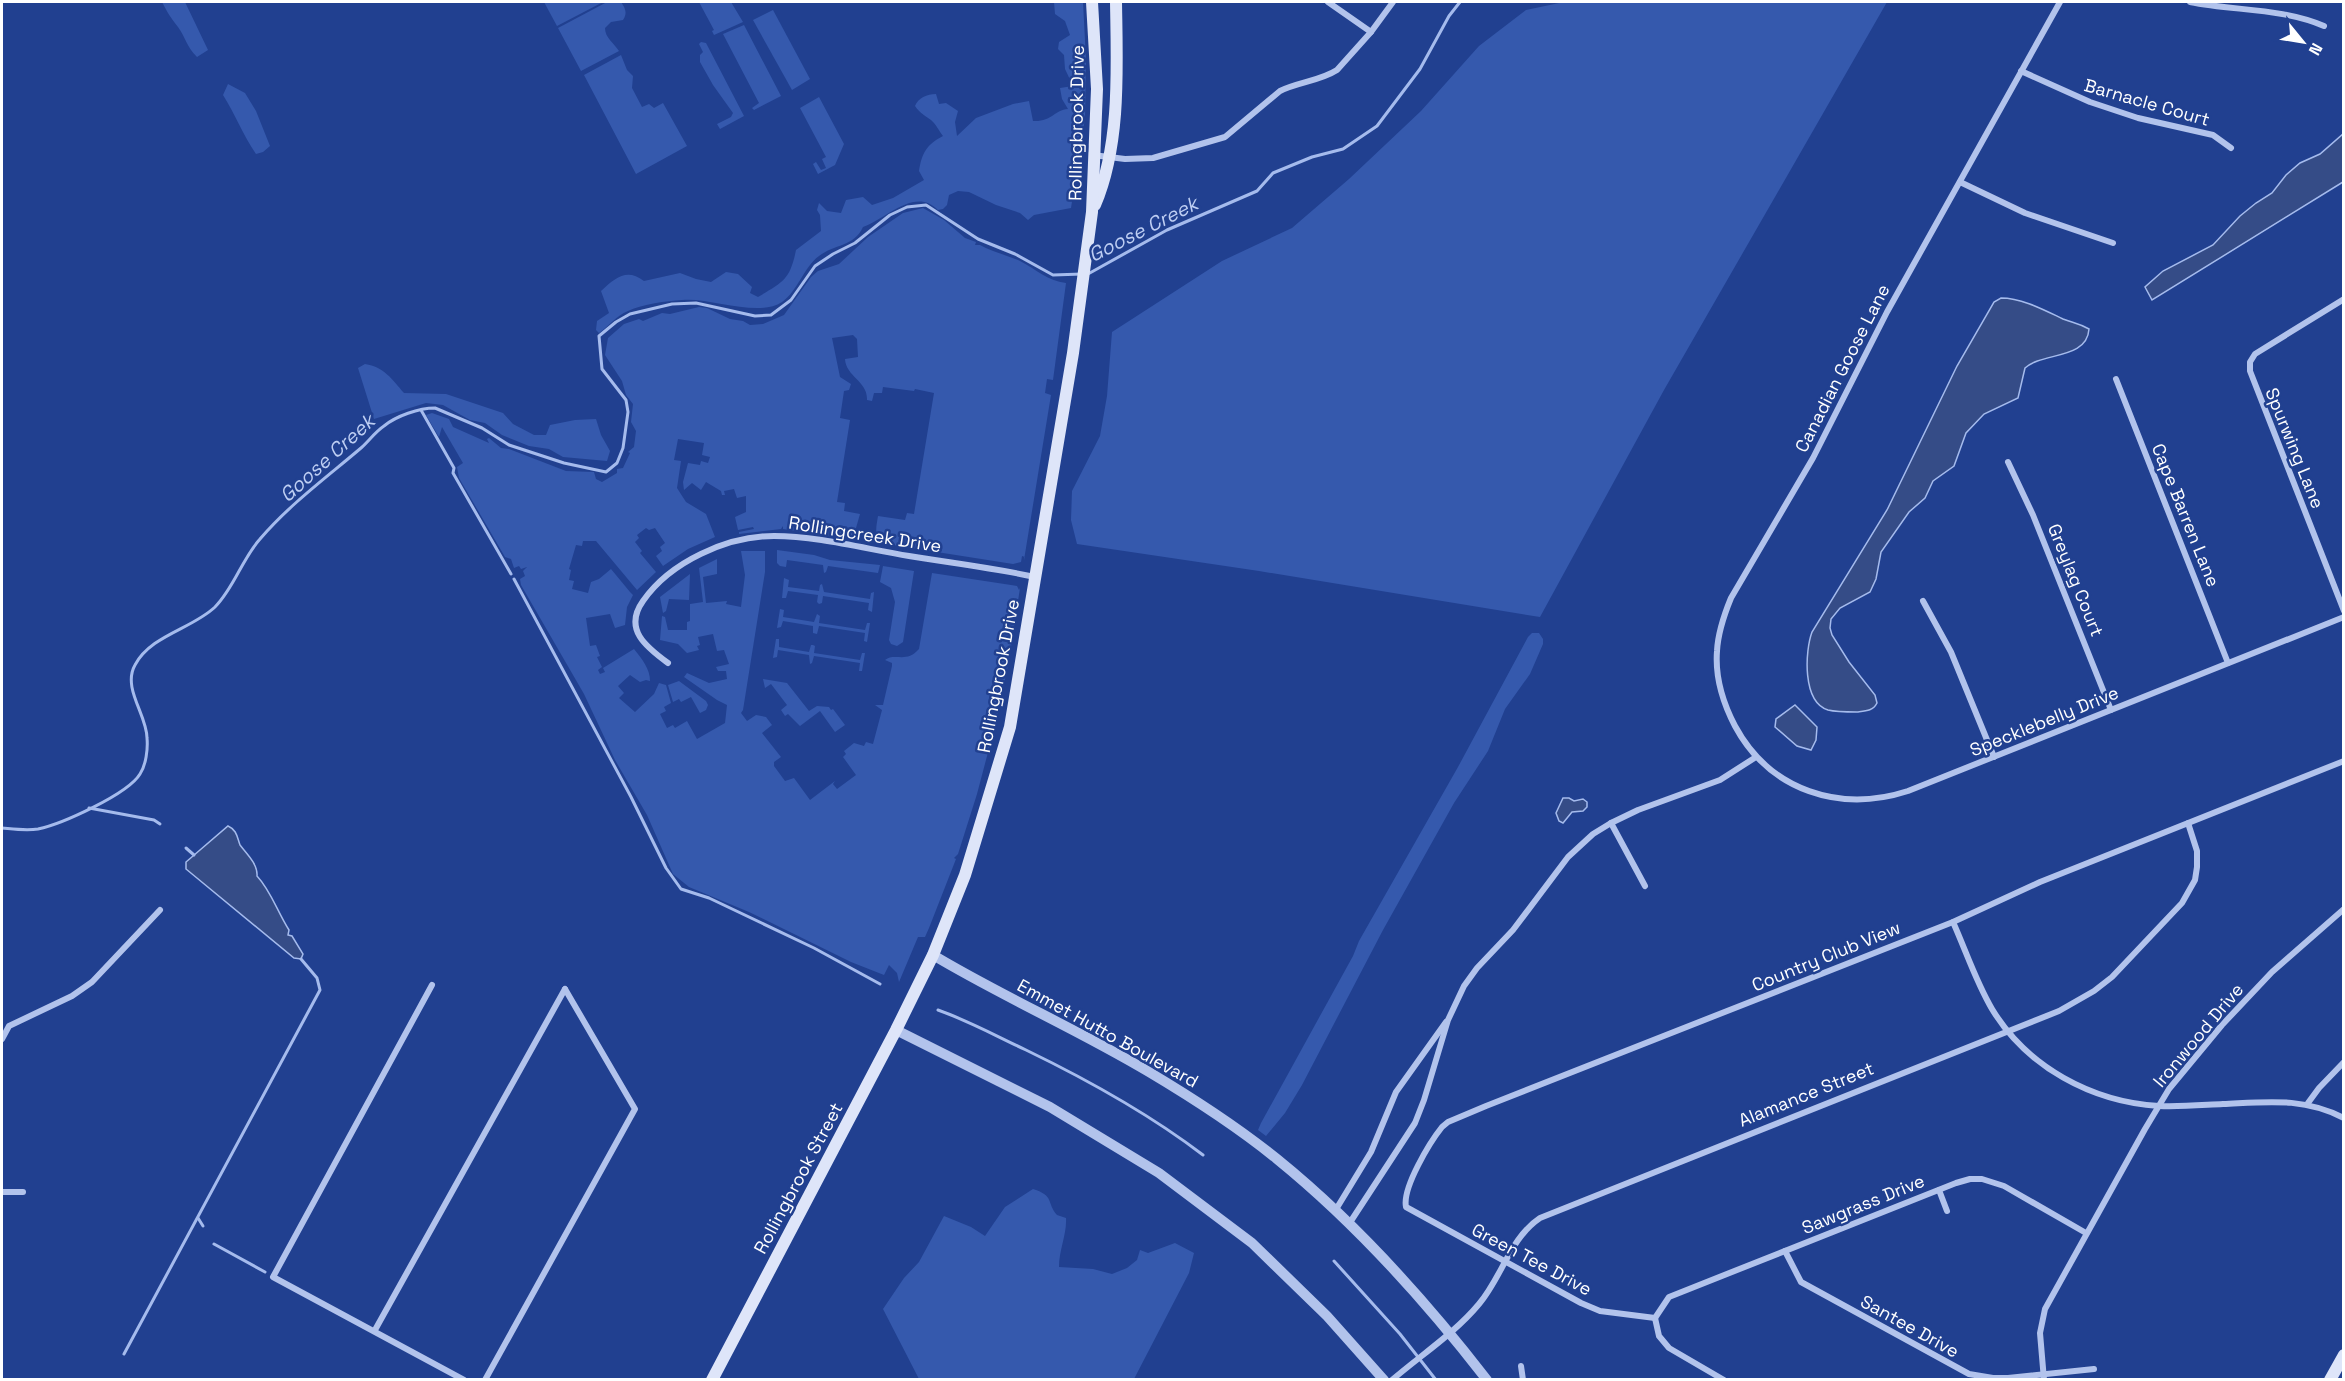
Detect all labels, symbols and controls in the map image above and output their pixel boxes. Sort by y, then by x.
north arrow [2273,12,2333,72]
text: N [2304,39,2327,59]
street label: Rollingbrook Drive [1063,45,1089,201]
street label: Barnacle Court [2082,73,2212,131]
water label: Goose Creek [1084,189,1204,268]
street label: Canadian Goose Lane [1790,280,1894,456]
street label: Spurwing Lane [2260,384,2330,512]
water label: Goose Creek [274,407,382,508]
street label: Cape Barren Lane [2147,440,2225,590]
street label: Rollingcreek Drive [787,511,943,557]
street label: Greylag Court [2043,520,2109,640]
street label: Rollingbrook Drive [972,597,1024,755]
street label: Specklebelly Drive [1966,681,2122,761]
street label: Country Club View [1748,916,1904,996]
street label: Emmet Hutto Boulevard [1013,974,1203,1092]
street label: Ironwood Drive [2148,978,2248,1092]
street label: Alamance Street [1735,1056,1877,1132]
street label: Rollingbrook Street [748,1098,848,1258]
street label: Sawgrass Drive [1798,1169,1928,1239]
street label: Green Tee Drive [1468,1218,1596,1300]
street label: Santee Drive [1857,1289,1963,1363]

